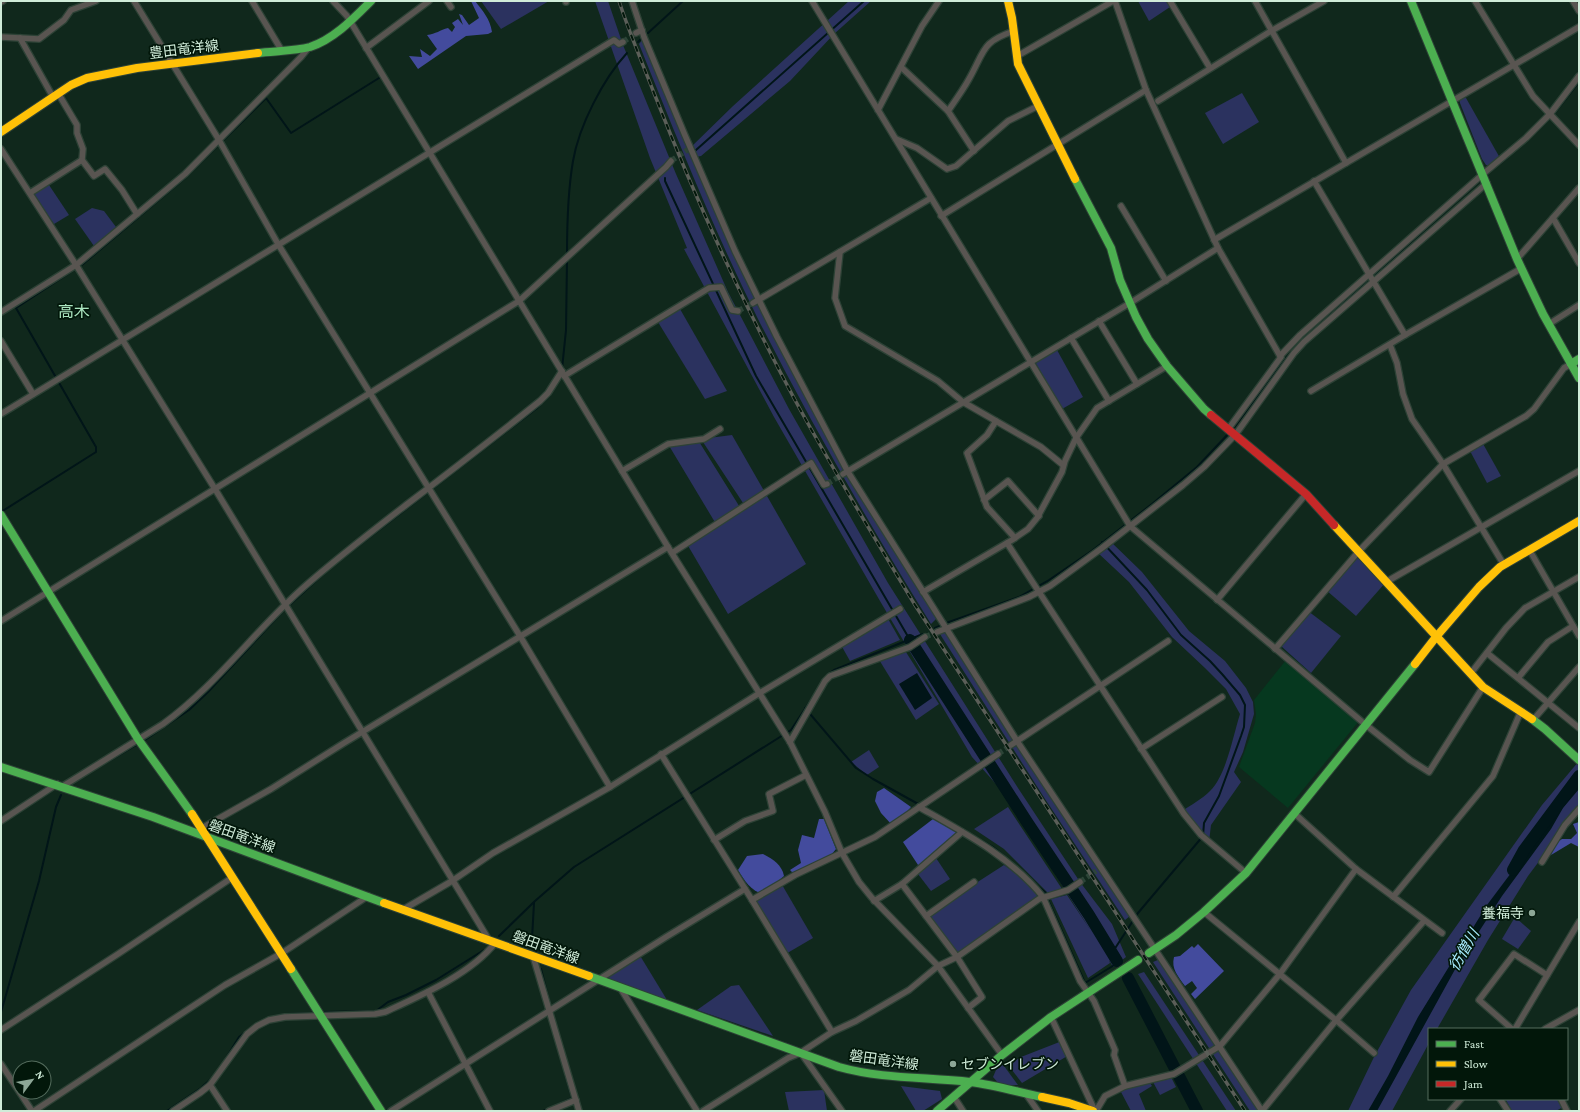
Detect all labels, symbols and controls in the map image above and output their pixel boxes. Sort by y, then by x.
street label: 豊田竜洋線 [148,37,220,61]
district label: 高木 [58,303,90,320]
street label: 磐田竜洋線 [206,817,278,855]
place label: 養福寺 [1482,905,1524,921]
marker: 養福寺 [1527,908,1537,918]
water label: 彷僧川 [1446,925,1483,973]
street label: 磐田竜洋線 [510,928,582,966]
legend [1428,1028,1568,1100]
text: Fast [1464,1037,1485,1051]
street label: 磐田竜洋線 [848,1047,920,1073]
place label: セブンイレブン [961,1056,1059,1072]
text: Slow [1464,1057,1488,1071]
marker: セブンイレブン [948,1059,958,1069]
north arrow [12,1060,52,1100]
text: N [33,1068,48,1081]
text: Jam [1463,1077,1483,1091]

